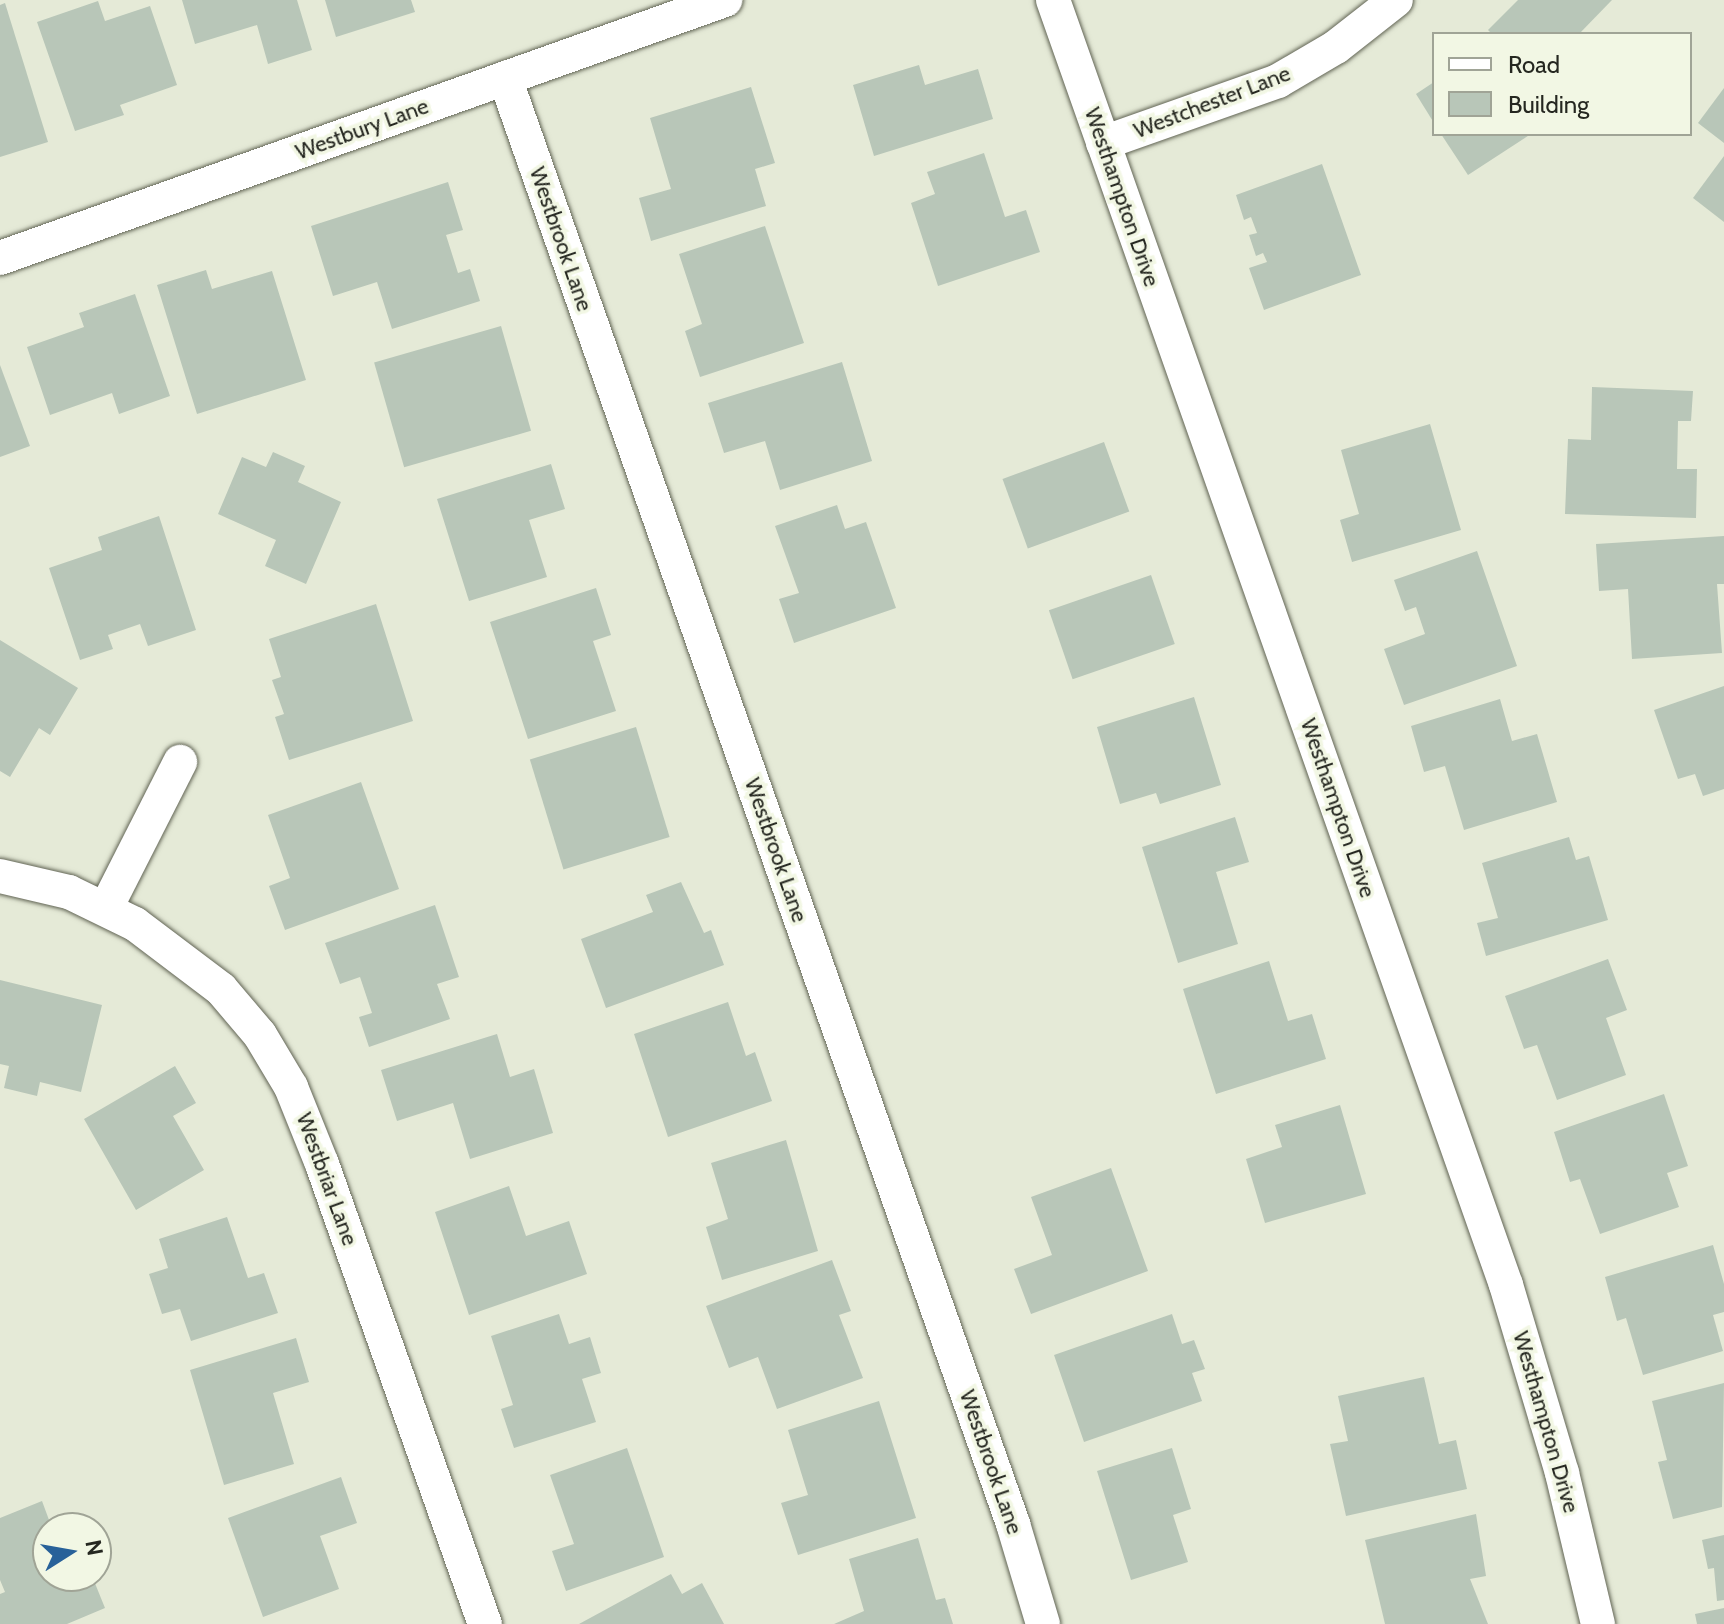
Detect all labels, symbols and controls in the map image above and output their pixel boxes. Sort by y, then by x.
legend [1432,32,1692,136]
text: Road [1508,50,1560,79]
street label: Westchester Lane [1130,60,1294,144]
text: Building [1508,90,1589,119]
street label: Westbury Lane [292,93,432,165]
street label: Westhampton Drive [1079,104,1165,290]
street label: Westbrook Lane [524,163,598,315]
street label: Westhampton Drive [1295,715,1381,901]
street label: Westbrook Lane [739,774,813,926]
street label: Westbriar Lane [291,1109,363,1249]
street label: Westhampton Drive [1507,1328,1585,1516]
street label: Westbrook Lane [954,1386,1028,1538]
north arrow [32,1512,112,1592]
text: N [79,1537,109,1558]

